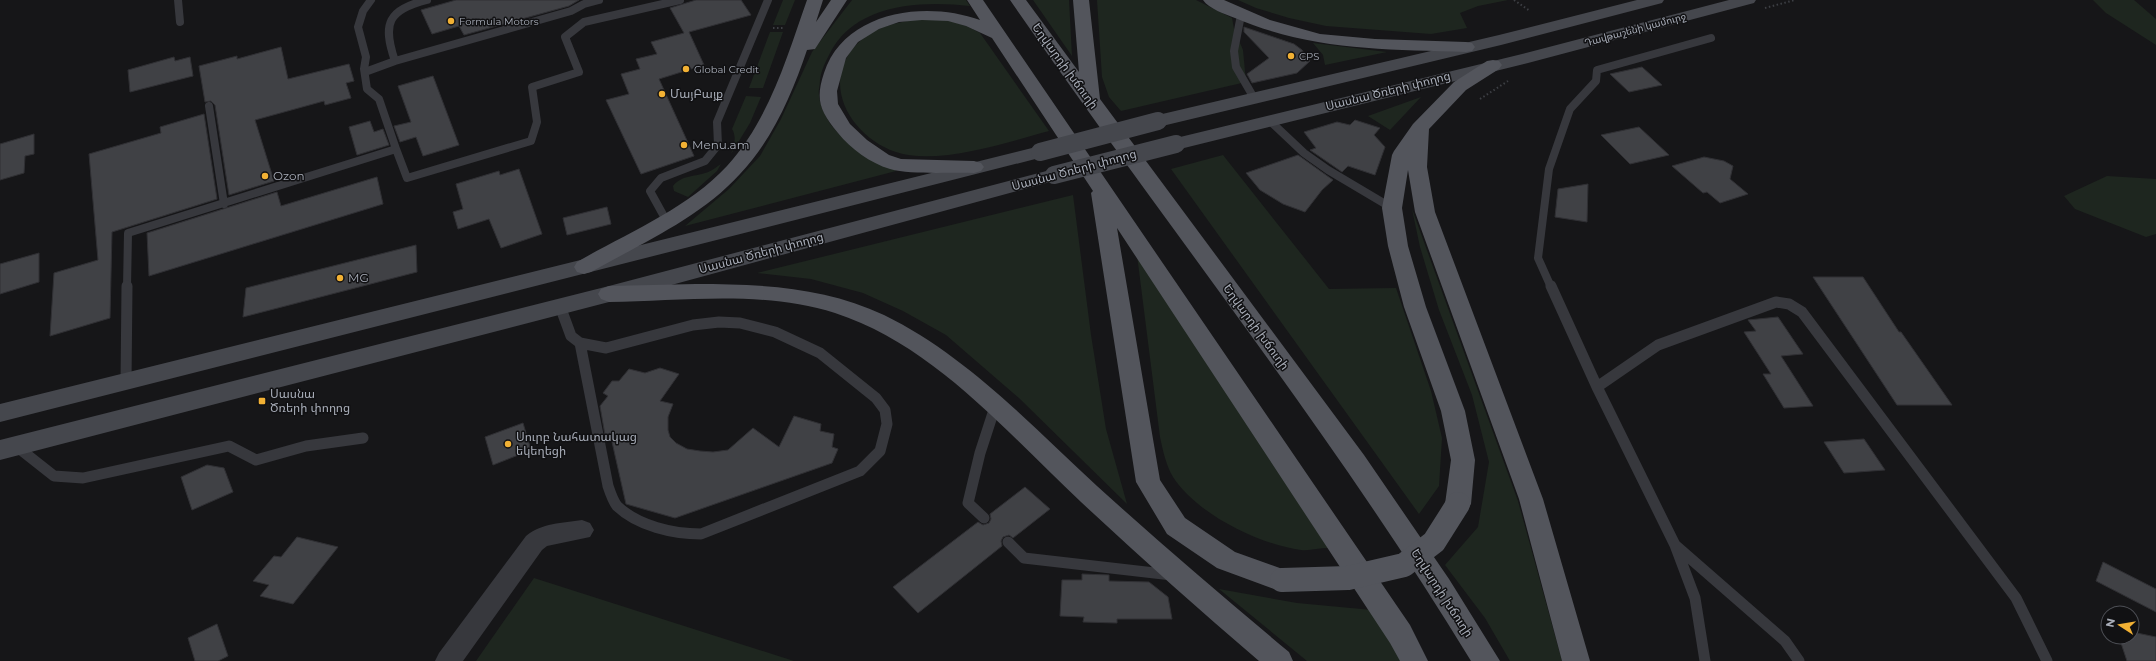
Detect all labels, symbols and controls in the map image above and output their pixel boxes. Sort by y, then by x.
street label: Դավթաշենի կամուրջ [1583,10,1687,49]
place label: Formula Motors [459,15,539,28]
marker: Formula Motors [446,16,456,26]
street label: Եղվարդի խճուղի [1029,20,1102,112]
place label: CPS [1299,50,1319,63]
marker: CPS [1286,51,1296,61]
place label: Global Credit [694,63,759,76]
marker: Global Credit [681,64,691,74]
street label: Սասնա Ծռերի փողոց [1324,68,1452,113]
place label: ՄայԲայք [670,86,723,101]
marker: ՄայԲայք [657,89,667,99]
place label: Menu.am [692,137,749,152]
marker: Menu.am [679,140,689,150]
street label: Սասնա Ծռերի փողոց [1010,146,1138,193]
place label: Ozon [273,168,305,183]
marker: Ozon [260,171,270,181]
street label: Սասնա Ծռերի փողոց [697,229,825,276]
place label: MG [348,270,369,285]
marker: MG [335,273,345,283]
street label: Եղվարդի խճուղի [1220,281,1293,373]
place label: Սասնա Ծռերի փողոց [270,386,350,415]
marker: Սասնա Ծռերի փողոց [257,396,267,406]
place label: Սուրբ Նահատակաց եկեղեցի [516,429,637,458]
marker: Սուրբ Նահատակաց եկեղեցի [503,439,513,449]
street label: Եղվարդի խճուղի [1408,546,1477,640]
north arrow [2100,605,2140,645]
text: N [2102,617,2118,629]

